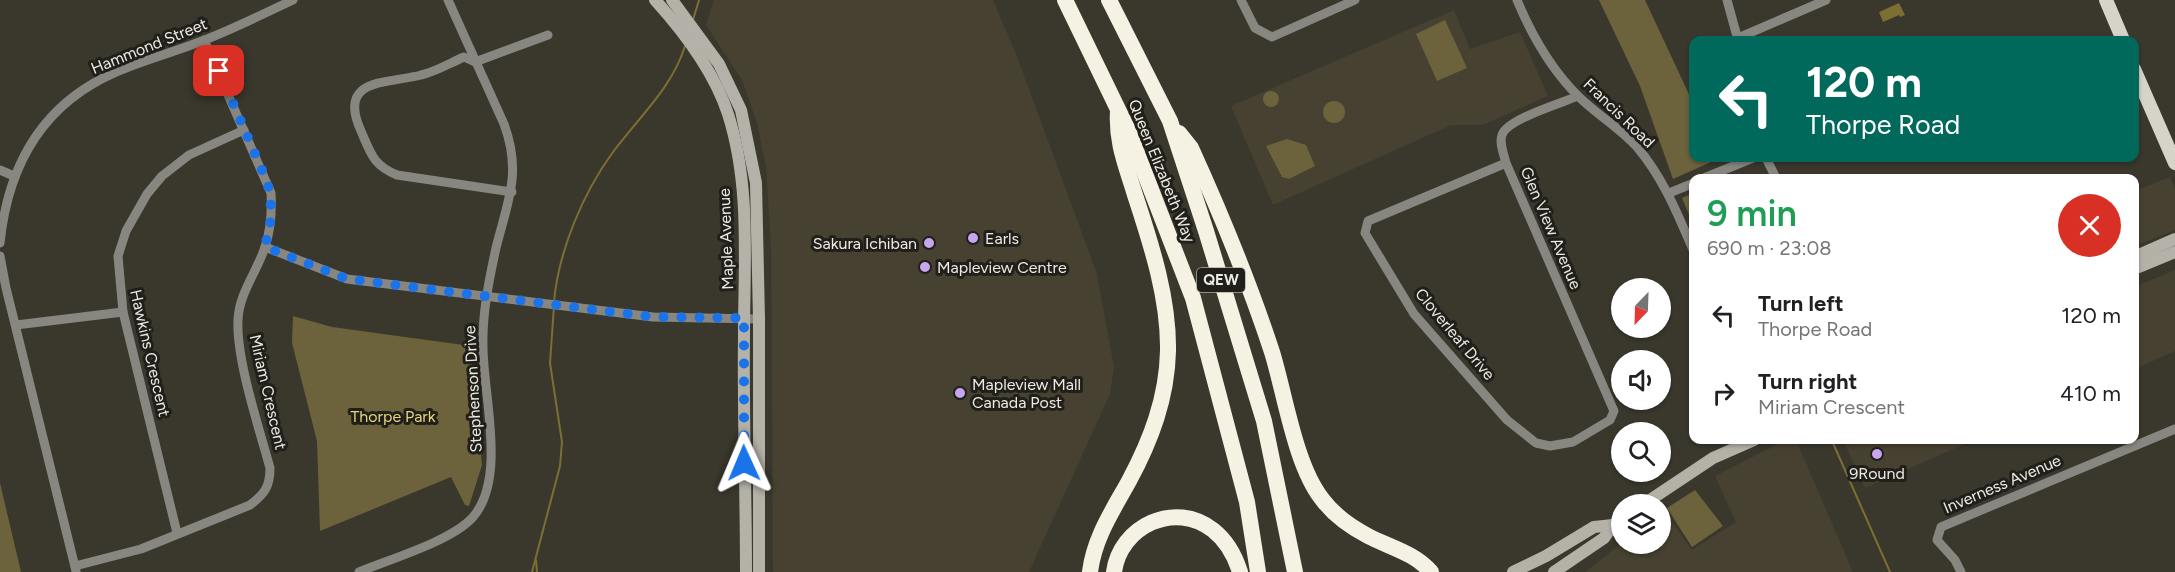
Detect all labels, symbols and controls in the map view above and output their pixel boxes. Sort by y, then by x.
street label: Hammond Street [88,14,210,78]
pin [193,45,244,96]
icon: arrive [202,54,235,87]
text: 120 m [1806,57,1922,108]
icon: left [1707,60,1785,138]
street label: Francis Road [1579,74,1659,152]
street label: Queen Elizabeth Way [1125,97,1200,246]
text: Thorpe Road [1806,108,1960,141]
street label: Glen View Avenue [1517,164,1585,292]
street label: Maple Avenue [715,188,737,290]
text: 9 min [1707,192,1797,235]
button: close [2058,194,2121,257]
place label: Earls [985,229,1019,248]
marker: Earls [966,231,980,245]
place label: Sakura Ichiban [813,234,917,253]
marker: Sakura Ichiban [922,236,936,250]
text: 690 m · 23:08 [1707,236,1832,260]
place label: Mapleview Centre [937,258,1067,277]
marker: Mapleview Centre [918,260,932,274]
road number: QEW [1197,268,1245,292]
north arrow [1611,278,1671,338]
map controls [1611,278,1671,554]
street label: Cloverleaf Drive [1411,284,1499,384]
street label: Hawkins Crescent [126,288,174,418]
text: Turn left [1758,290,1844,317]
icon: left [1707,299,1740,332]
text: 120 m [2061,302,2121,329]
text: Thorpe Road [1758,317,1872,341]
street label: Stephenson Drive [460,325,486,453]
street label: Miriam Crescent [246,333,290,451]
button: sound [1611,350,1671,410]
text: Turn right [1758,368,1857,395]
place label: Mapleview Mall Canada Post [972,375,1081,412]
icon: right [1707,377,1740,410]
text: 410 m [2060,380,2121,407]
marker: Mapleview Mall Canada Post [953,386,967,400]
text: Miriam Crescent [1758,395,1905,419]
park label: Thorpe Park [350,407,436,426]
button: search [1611,422,1671,482]
position arrow [712,431,776,495]
marker: 9Round [1870,447,1884,461]
street label: Inverness Avenue [1940,451,2064,517]
place label: 9Round [1849,464,1905,483]
button: layers [1611,494,1671,554]

